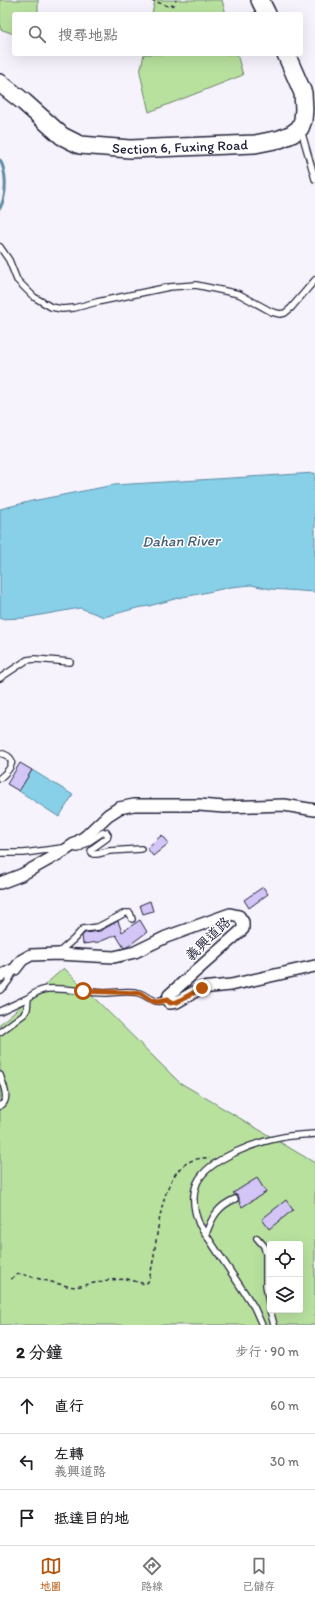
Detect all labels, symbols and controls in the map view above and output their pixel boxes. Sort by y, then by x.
search box [12,12,303,56]
icon: search [26,23,48,45]
text: 搜尋地點 [58,26,118,44]
street label: Section 6, Fuxing Road [112,136,249,158]
water label: Dahan River [142,531,222,551]
street label: 義興道路 [182,913,234,965]
route end [193,979,211,997]
route start [74,982,92,1000]
map controls [267,1241,303,1313]
button: locate [267,1241,303,1277]
button: layers [267,1277,303,1313]
text: 2 分鐘 [16,1342,63,1362]
text: 步行 · 90 m [235,1344,299,1359]
icon: ahead [16,1395,38,1417]
text: 直行 [54,1397,84,1415]
text: 60 m [270,1398,299,1413]
text: 左轉 [54,1445,84,1463]
icon: left [16,1451,38,1473]
text: 30 m [270,1454,299,1469]
text: 義興道路 [54,1464,106,1479]
icon: arrive [16,1507,38,1529]
text: 抵達目的地 [54,1509,129,1527]
tab: 地圖 [40,1555,62,1593]
tab: 路線 [141,1555,163,1593]
tab: 已儲存 [242,1555,275,1593]

